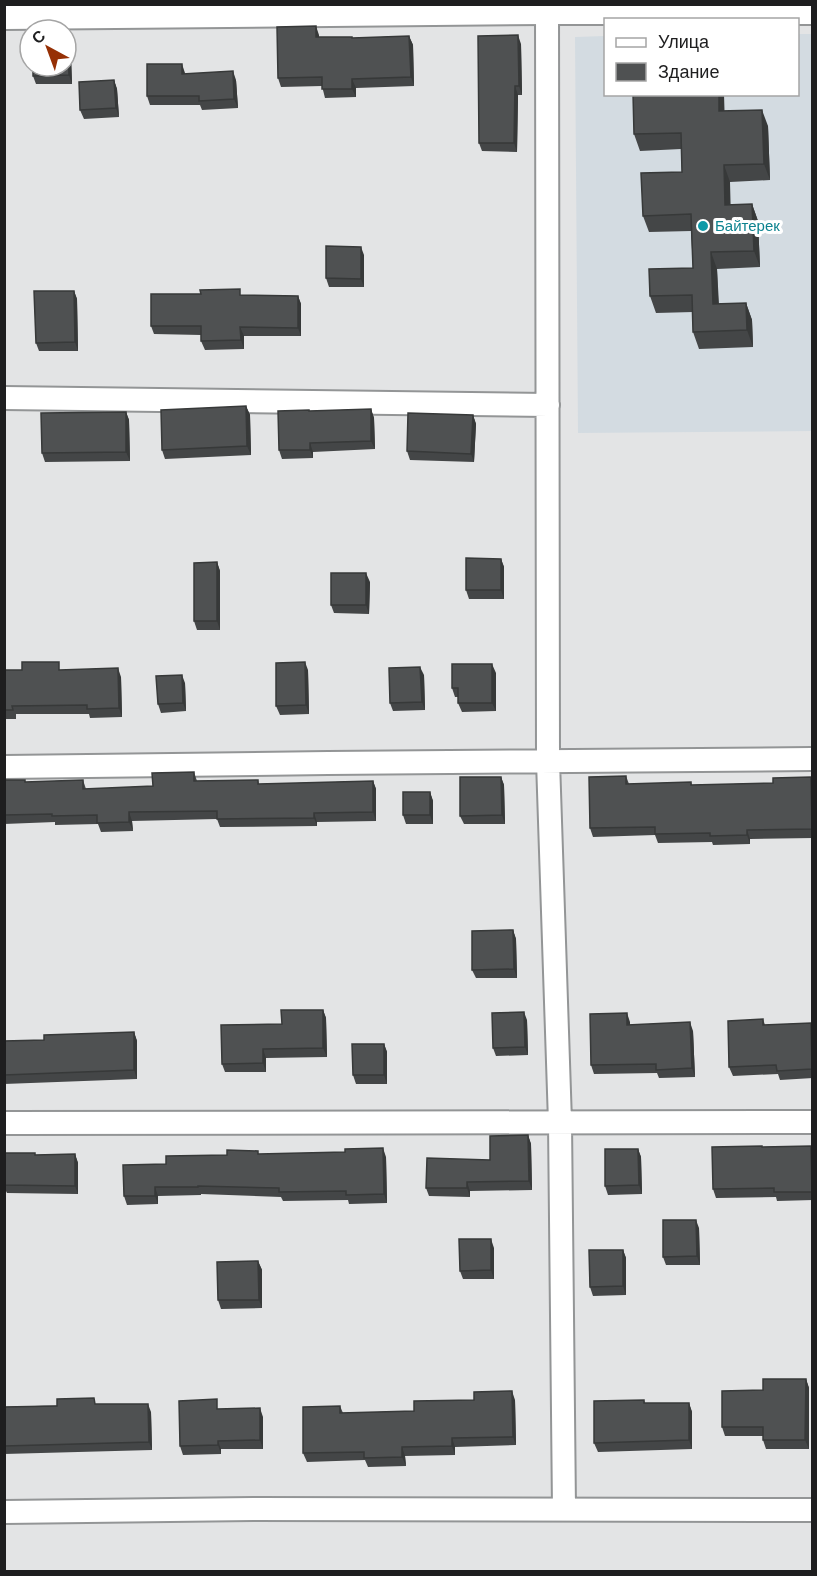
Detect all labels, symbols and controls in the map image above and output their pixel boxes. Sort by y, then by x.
north arrow [18,18,78,78]
legend [604,18,799,96]
text: С [28,26,49,48]
text: Улица [658,31,710,52]
text: Здание [658,61,719,82]
place label: Байтерек [715,217,780,235]
marker: Байтерек [696,219,710,233]

